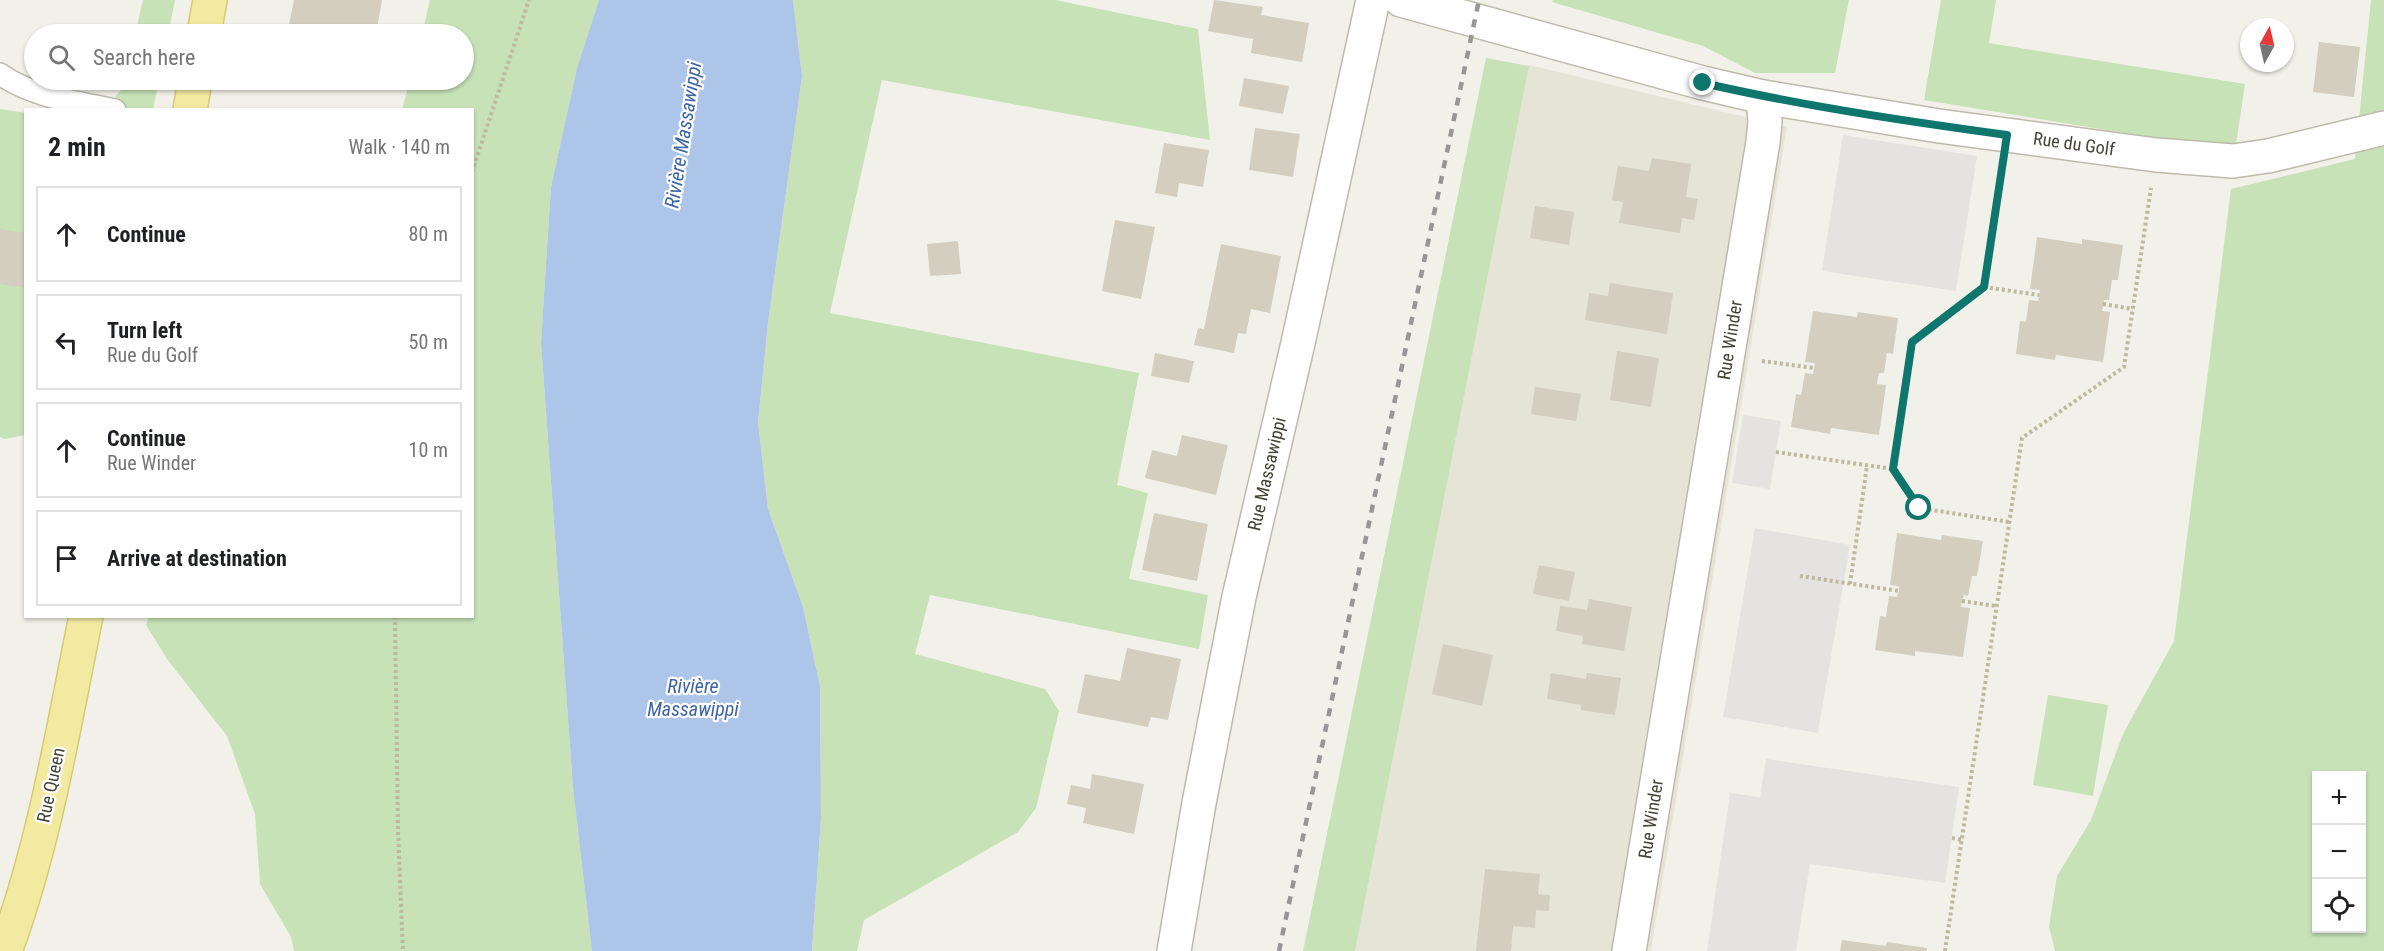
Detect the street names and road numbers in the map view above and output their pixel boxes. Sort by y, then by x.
street label: Rue du Golf [2032,127,2116,160]
street label: Rue Winder [1713,298,1746,381]
street label: Rue Massawippi [1243,415,1290,533]
street label: Rue Queen [32,746,69,824]
street label: Rue Winder [1634,777,1667,860]

